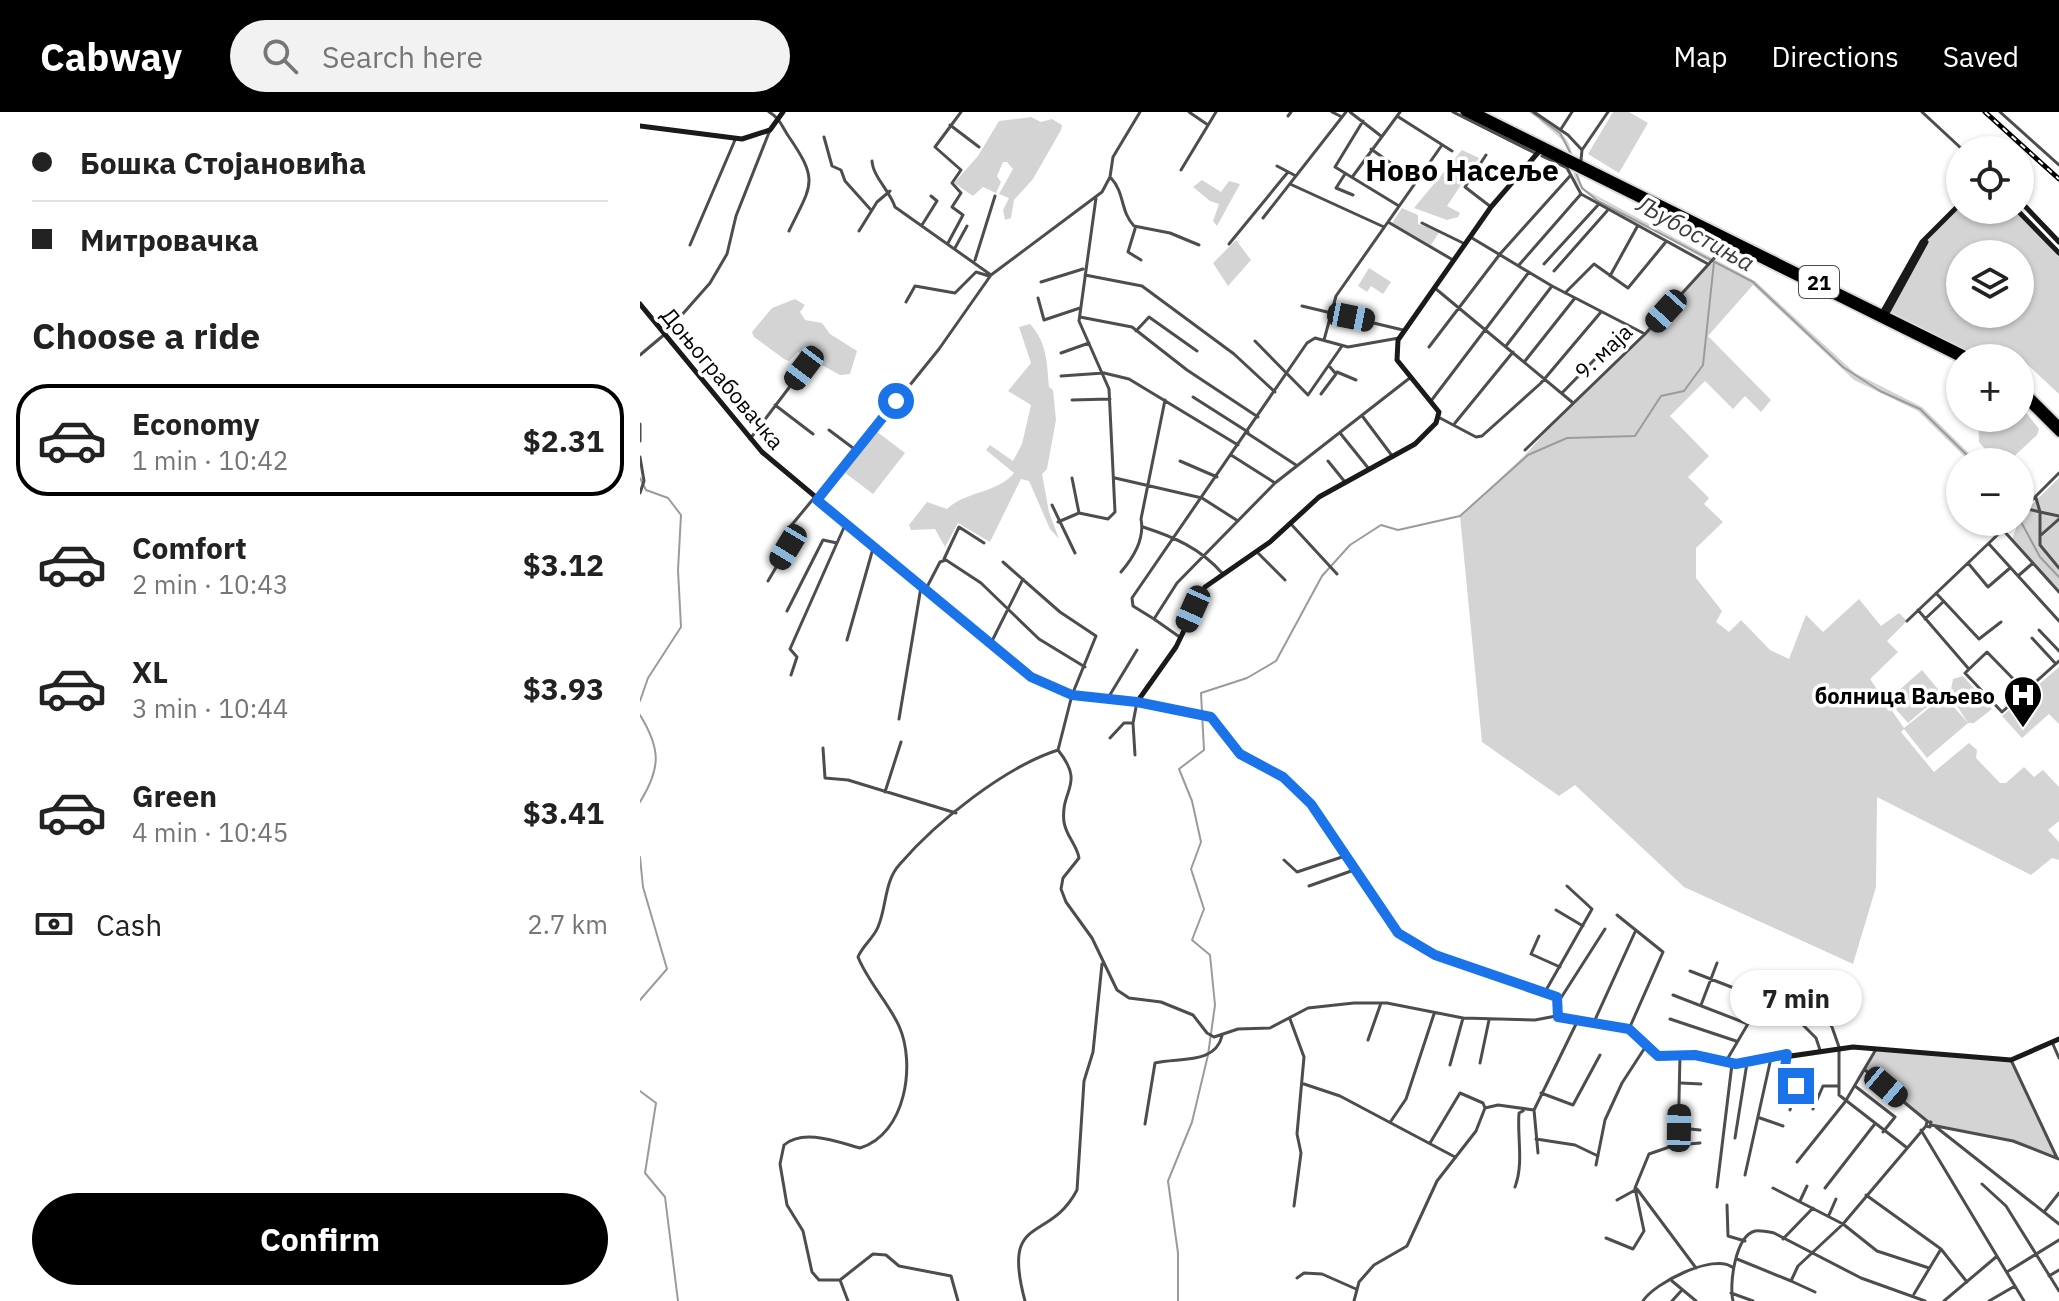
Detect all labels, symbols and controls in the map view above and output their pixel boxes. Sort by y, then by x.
search box [230,20,790,92]
text: Cabway [40,32,182,81]
icon: search [258,34,302,78]
text: Search here [322,37,483,76]
text: Map [1673,38,1727,75]
text: Directions [1771,38,1899,75]
text: Saved [1943,38,2019,75]
map controls [1946,136,2034,536]
button: locate [1946,136,2034,224]
text: Бошка Стојановића [80,143,366,182]
district label: Ново Насеље [1365,150,1559,189]
water label: Љубостиња [1631,187,1760,278]
text: Митровачка [80,220,259,259]
button: layers [1946,240,2034,328]
road number: 21 [1799,266,1839,298]
car [1641,285,1691,337]
street label: Доњограбовачка [655,301,791,455]
car [1325,301,1377,333]
text: Choose a ride [32,312,260,359]
street label: 9. маја [1568,317,1638,385]
car [780,342,828,394]
button: + [1946,344,2034,432]
route start [878,383,914,419]
icon: car [36,404,108,476]
text: Economy [132,404,260,443]
text: $2.31 [523,421,604,460]
text: 1 min · 10:42 [132,443,288,477]
button: − [1946,448,2034,536]
car [765,520,811,574]
icon: car [36,528,108,600]
text: Comfort [132,528,247,567]
text: $3.12 [523,545,604,584]
text: 2 min · 10:43 [132,567,288,601]
car [1172,582,1214,636]
icon: car [36,652,108,724]
text: XL [132,652,168,691]
text: $3.93 [523,669,604,708]
hospital icon: болница Ваљево [2002,674,2044,729]
place label: болница Ваљево [1815,681,1995,710]
text: 3 min · 10:44 [132,691,288,725]
icon: car [36,776,108,848]
text: Green [132,776,217,815]
text: $3.41 [523,793,604,832]
text: 4 min · 10:45 [132,815,288,849]
icon: cash [32,902,76,946]
text: Cash [96,905,162,944]
text: 2.7 km [527,907,608,941]
callout: 7 min [1730,970,1862,1026]
text: 7 min [1762,981,1830,1015]
car [1860,1062,1912,1112]
route end [1778,1068,1814,1104]
car [1667,1104,1691,1152]
button: Confirm [32,1193,608,1285]

